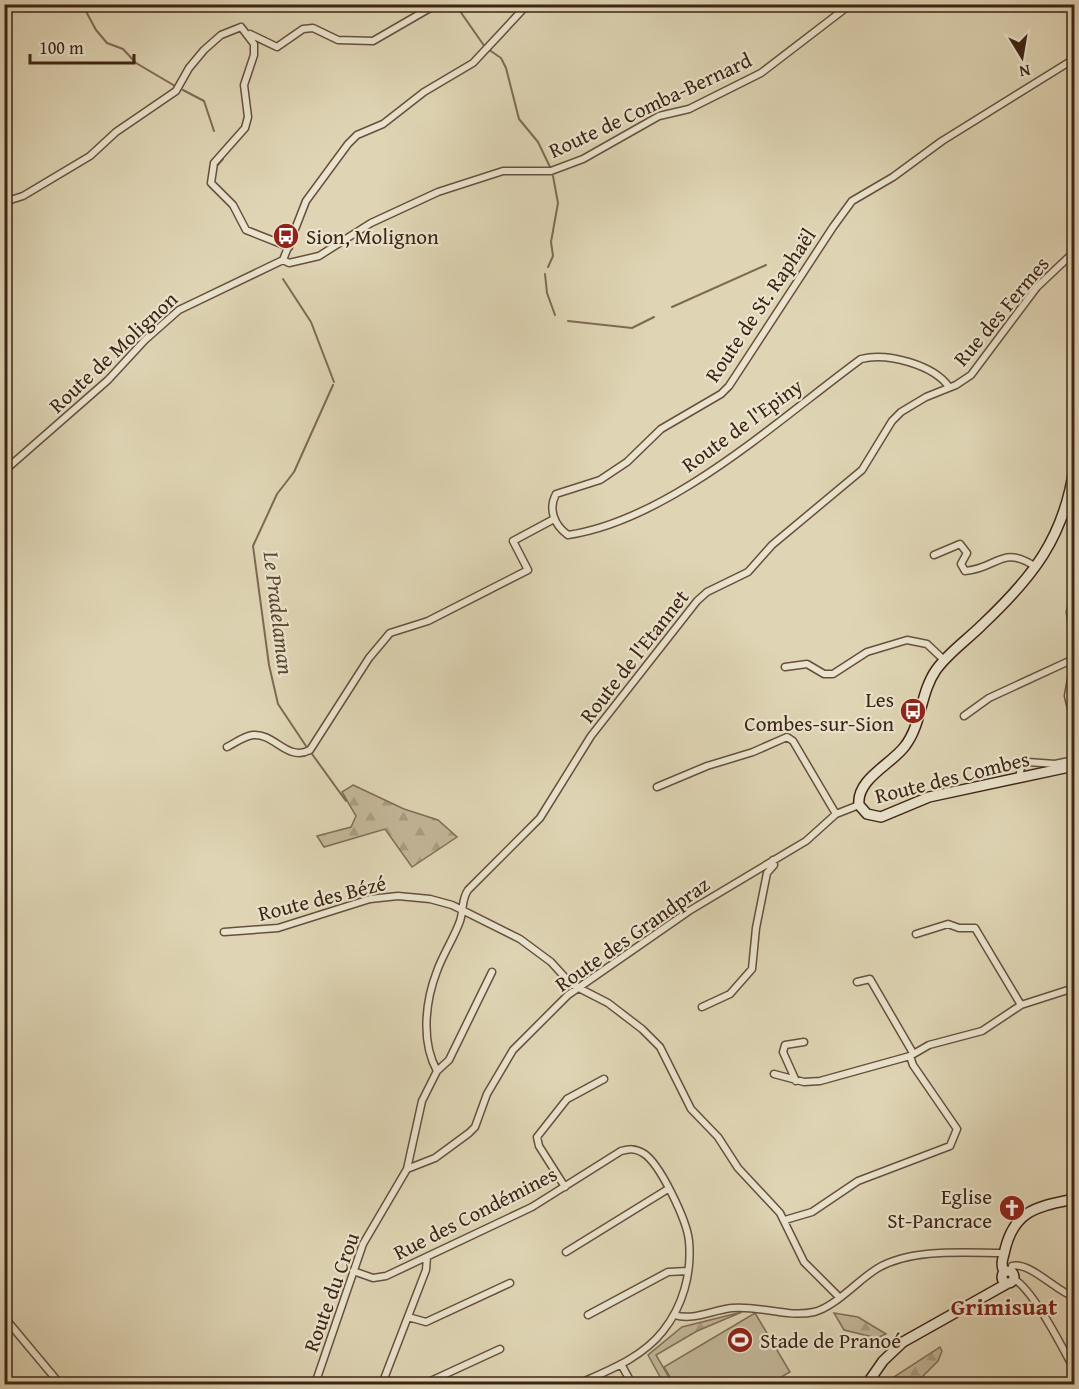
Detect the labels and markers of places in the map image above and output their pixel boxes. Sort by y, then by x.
bus stop icon: Sion, Molignon [271,221,301,251]
place label: Sion, Molignon [306,221,439,252]
place label: Les Combes-sur-Sion [744,684,894,739]
bus stop icon: Les Combes-sur-Sion [898,696,928,726]
place label: Eglise St-Pancrace [887,1181,992,1236]
church icon: Eglise St-Pancrace [997,1193,1027,1223]
sports icon: Stade de Pranoé [725,1325,755,1355]
place label: Stade de Pranoé [760,1325,901,1356]

